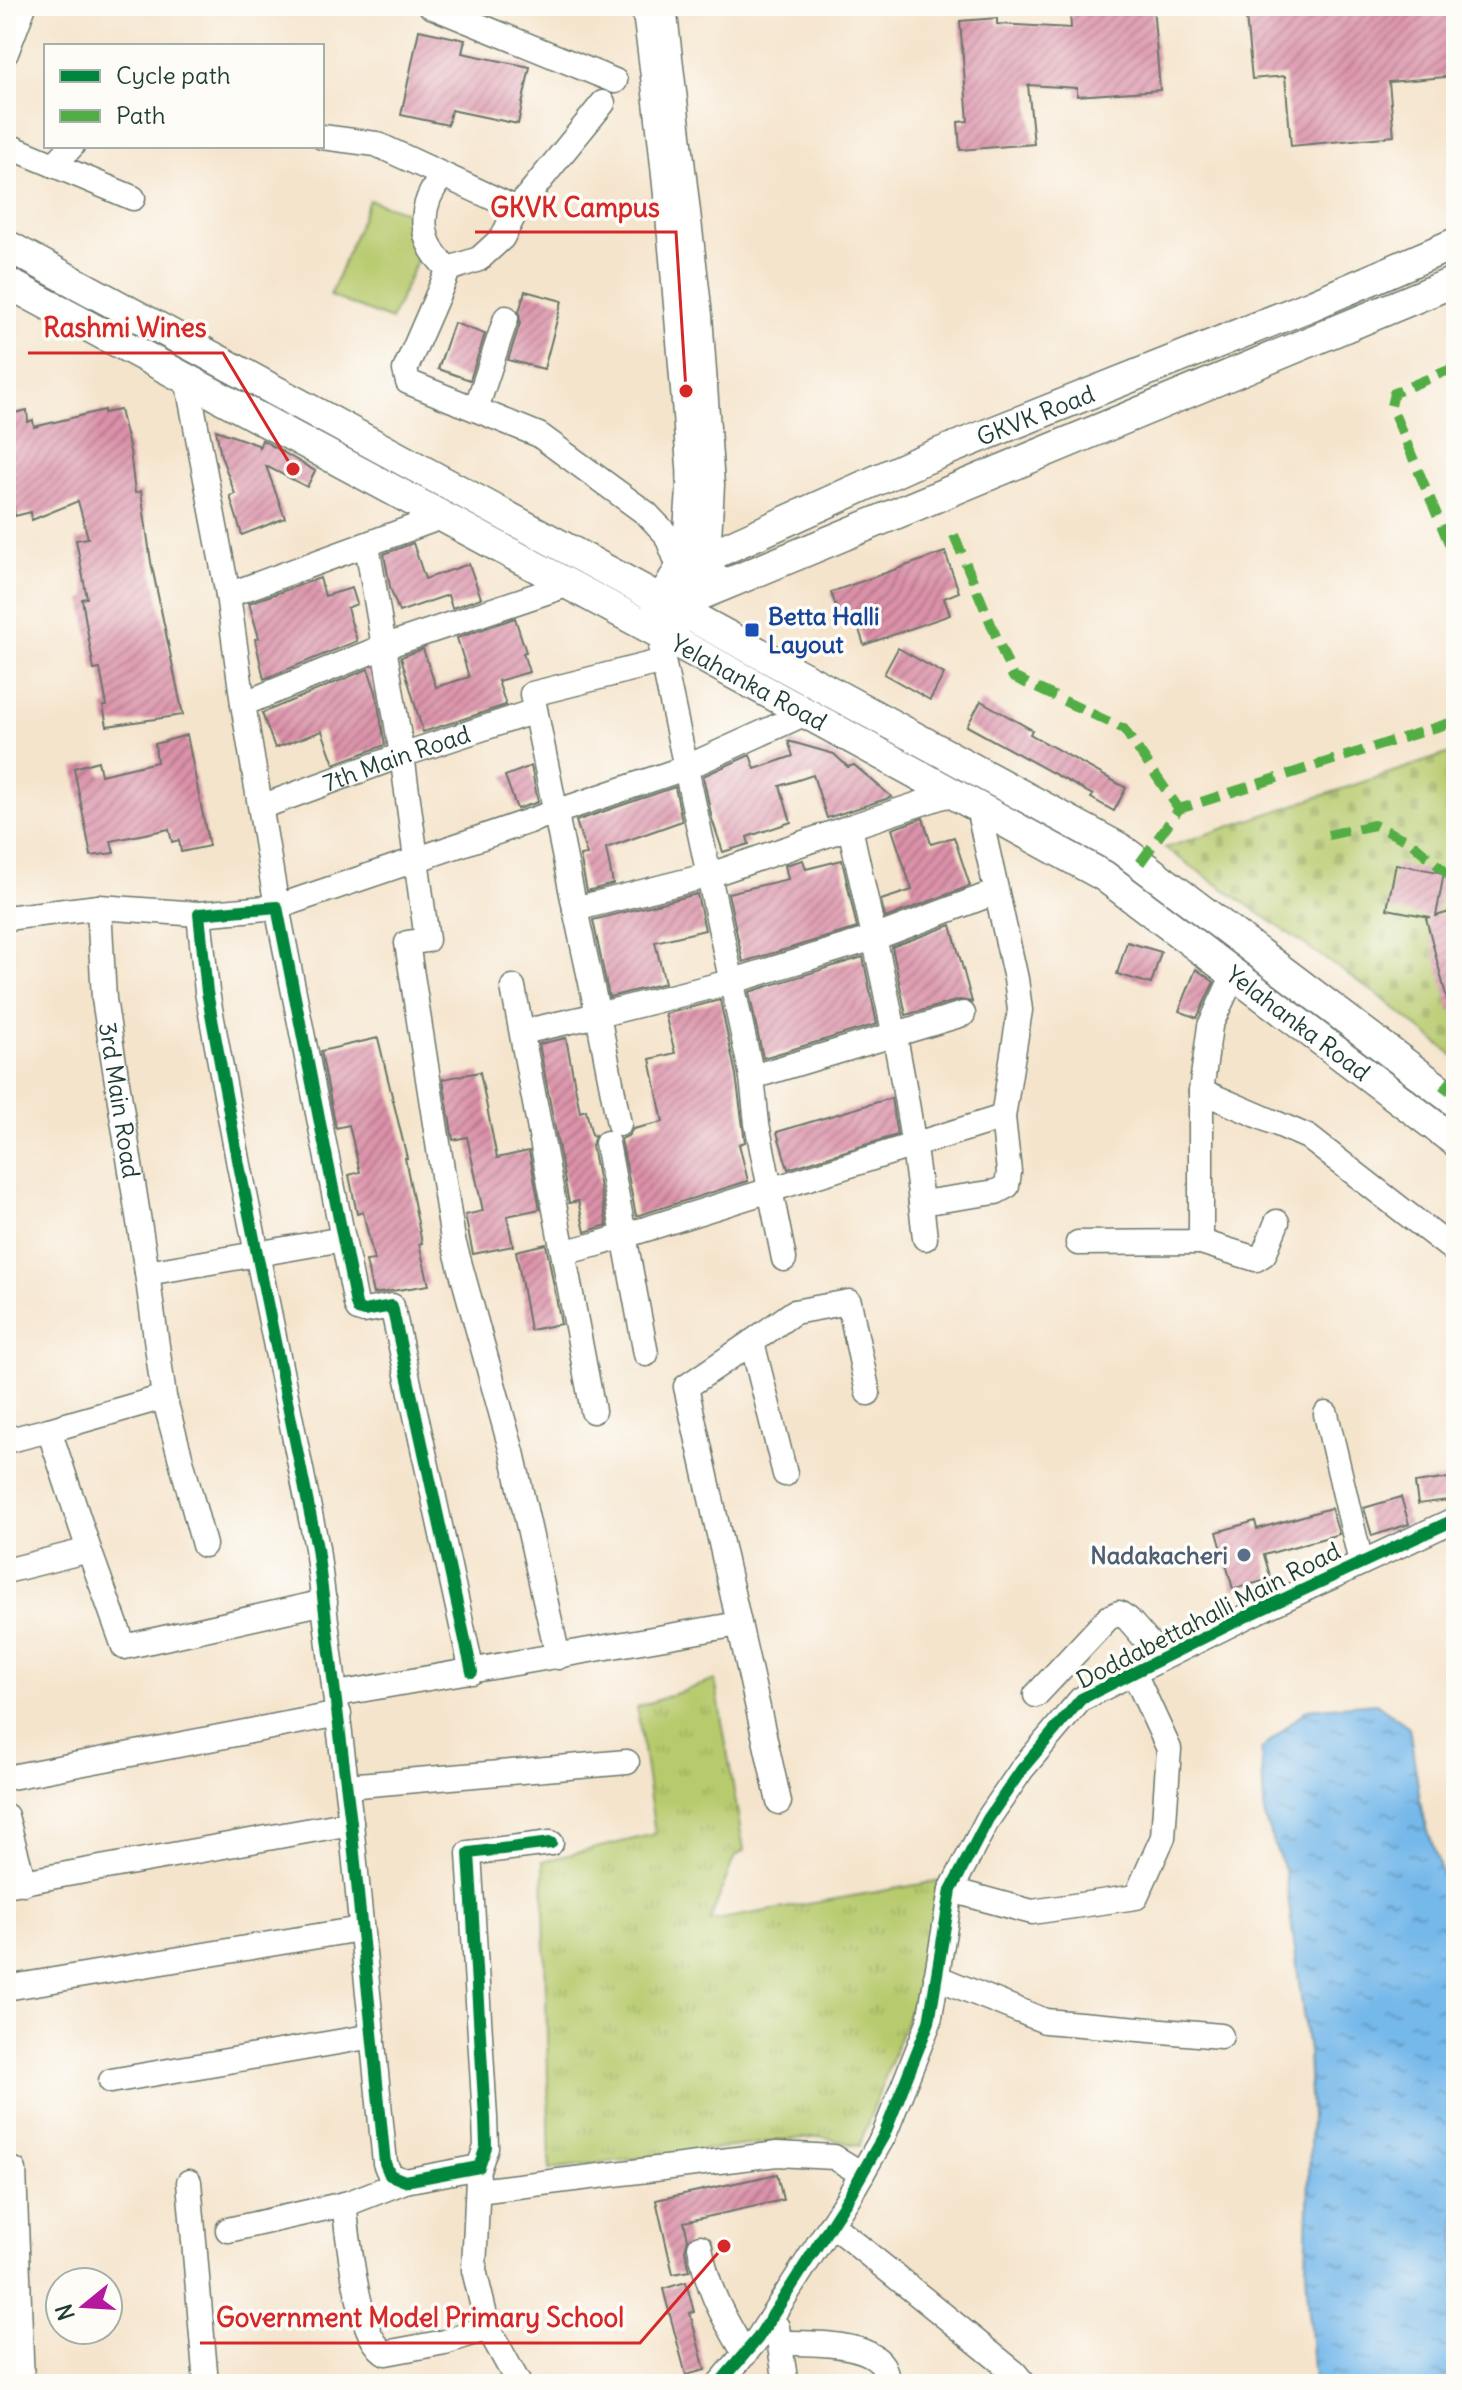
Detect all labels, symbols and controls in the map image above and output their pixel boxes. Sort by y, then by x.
legend [44,44,324,148]
text: Cycle path [116,60,231,90]
text: Path [116,100,166,130]
callout: GKVK Campus [475,182,676,232]
text: GKVK Campus [490,191,660,224]
callout: Rashmi Wines [28,303,223,353]
text: Rashmi Wines [43,311,207,344]
street label: GKVK Road [972,378,1099,452]
place label: Betta Halli Layout [768,601,879,659]
marker: Betta Halli Layout [743,621,761,639]
street label: Yelahanka Road [666,628,832,737]
street label: 7th Main Road [319,719,474,798]
street label: Yelahanka Road [1220,959,1376,1087]
street label: 3rd Main Road [93,1020,147,1180]
street label: Doddabettahalli Main Road [1071,1535,1345,1695]
place label: Nadakacheri [1090,1540,1228,1570]
marker: Nadakacheri [1235,1546,1253,1564]
north arrow [44,2266,124,2346]
callout: Government Model Primary School [200,2293,640,2343]
text: N [49,2301,81,2324]
text: Government Model Primary School [216,2301,624,2334]

